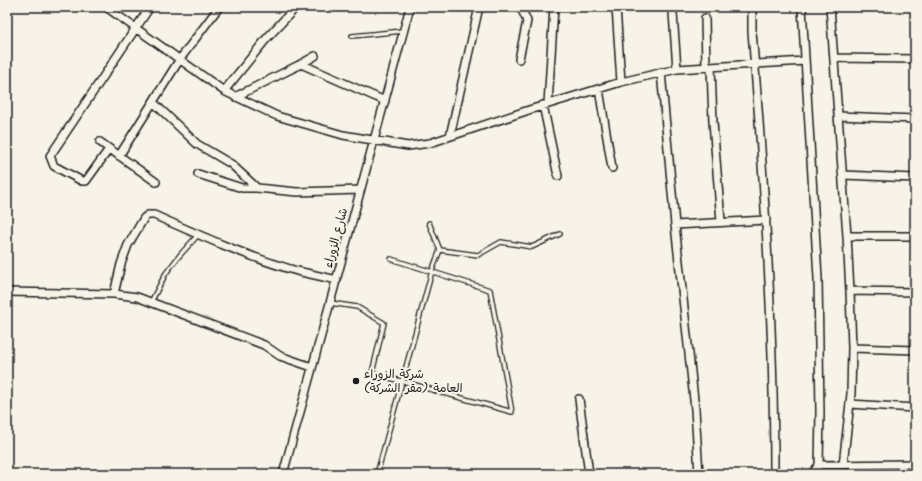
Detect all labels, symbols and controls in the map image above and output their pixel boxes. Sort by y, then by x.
street label: شارع الزوراء [319,206,353,270]
place label: شركة الزوراء العامة (مقر الشركة) [364,365,463,398]
marker: شركة الزوراء العامة (مقر الشركة) [351,376,361,386]

